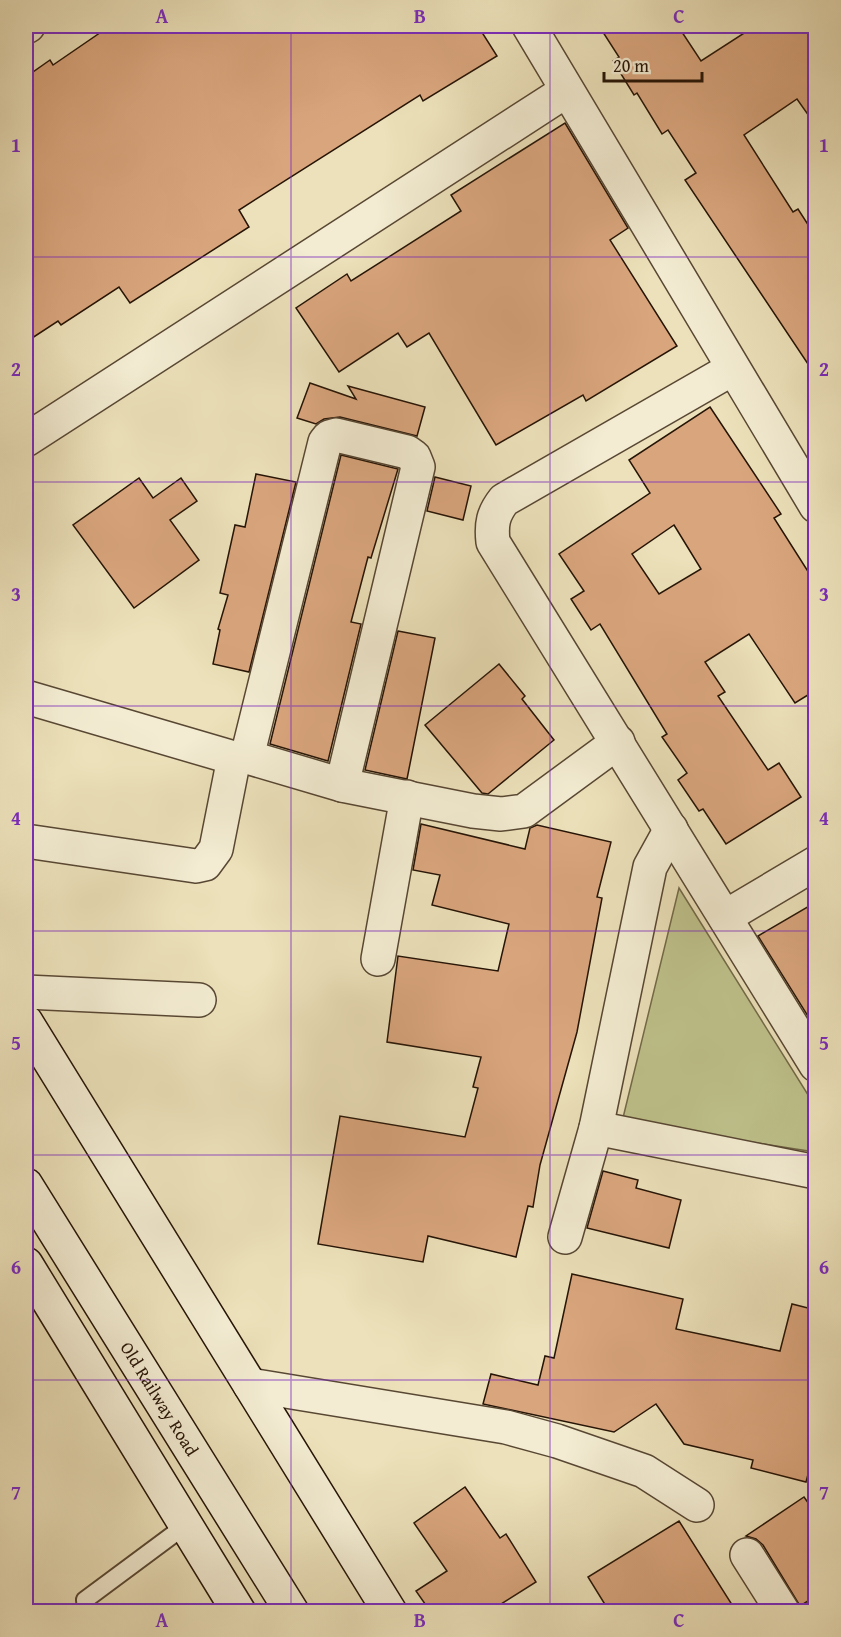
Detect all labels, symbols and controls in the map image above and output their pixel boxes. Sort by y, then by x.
text: A [156,1,169,30]
text: B [414,1,426,30]
text: C [673,1,685,30]
scale bar [604,45,702,83]
text: 20 m [613,52,649,79]
text: 1 [11,130,21,159]
text: 1 [819,130,829,159]
text: 2 [11,354,21,383]
text: 2 [819,354,829,383]
text: 3 [11,579,21,608]
text: 3 [819,579,829,608]
text: 4 [11,803,21,832]
text: 4 [819,803,829,832]
text: 5 [11,1028,21,1057]
text: 5 [819,1028,829,1057]
text: 6 [11,1252,21,1281]
text: 6 [819,1252,829,1281]
street label: Old Railway Road [114,1336,206,1461]
text: 7 [11,1477,21,1506]
text: 7 [819,1477,829,1506]
text: A [156,1605,169,1634]
text: B [414,1605,426,1634]
text: C [673,1605,685,1634]

